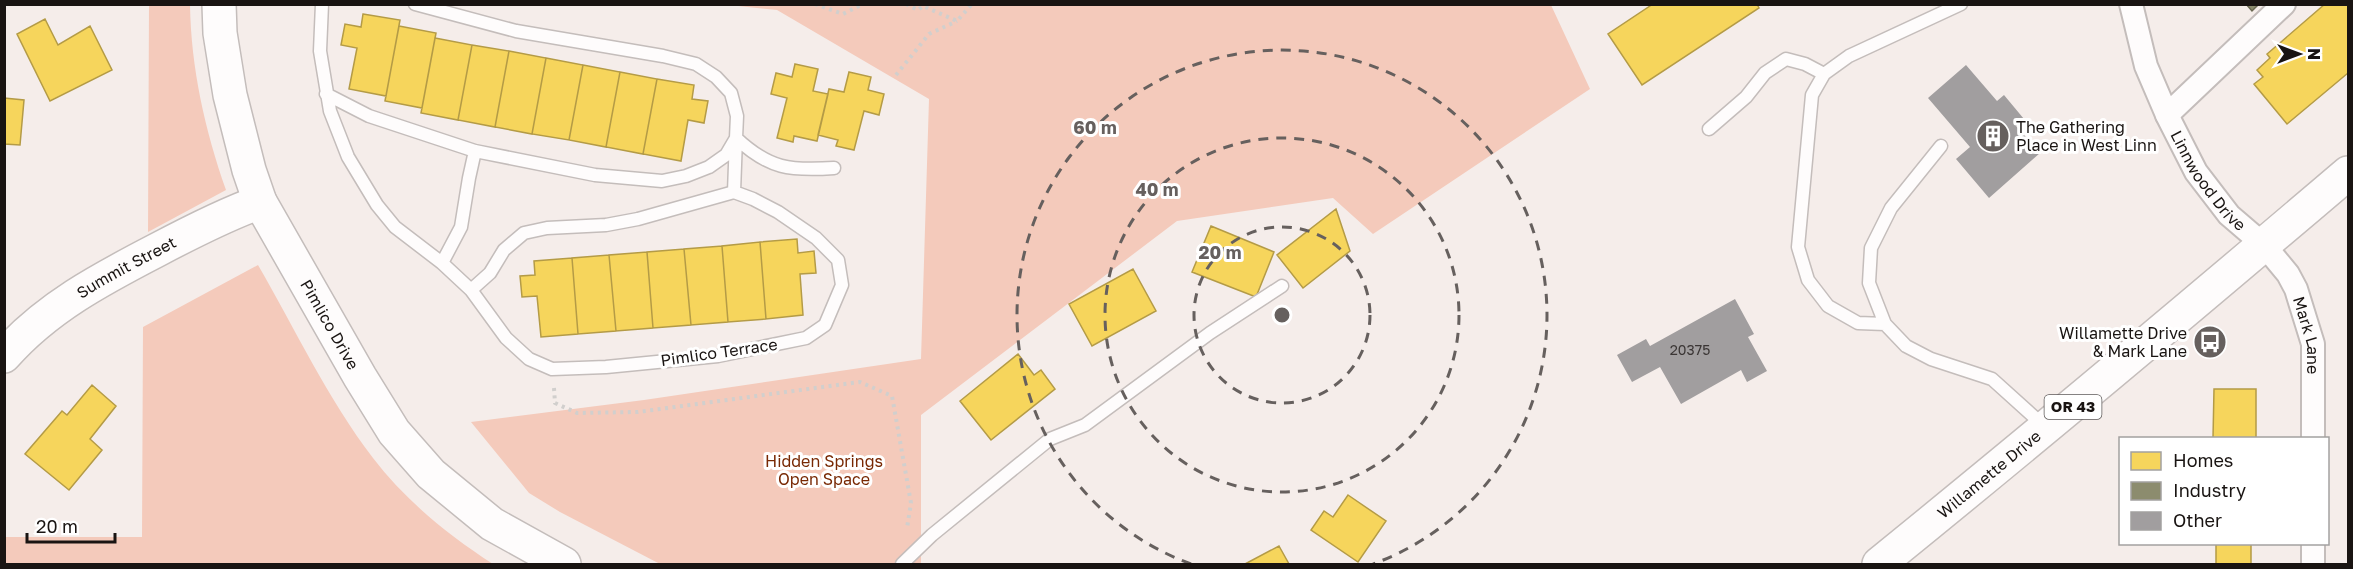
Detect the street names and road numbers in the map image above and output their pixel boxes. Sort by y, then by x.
street label: Linnwood Drive [2167,127,2250,235]
street label: Summit Street [73,232,179,303]
street label: Pimlico Drive [296,276,364,373]
street label: Mark Lane [2289,294,2323,374]
street label: Pimlico Terrace [659,334,779,370]
road number: OR 43 [2044,395,2102,419]
street label: Willamette Drive [1933,426,2045,523]

